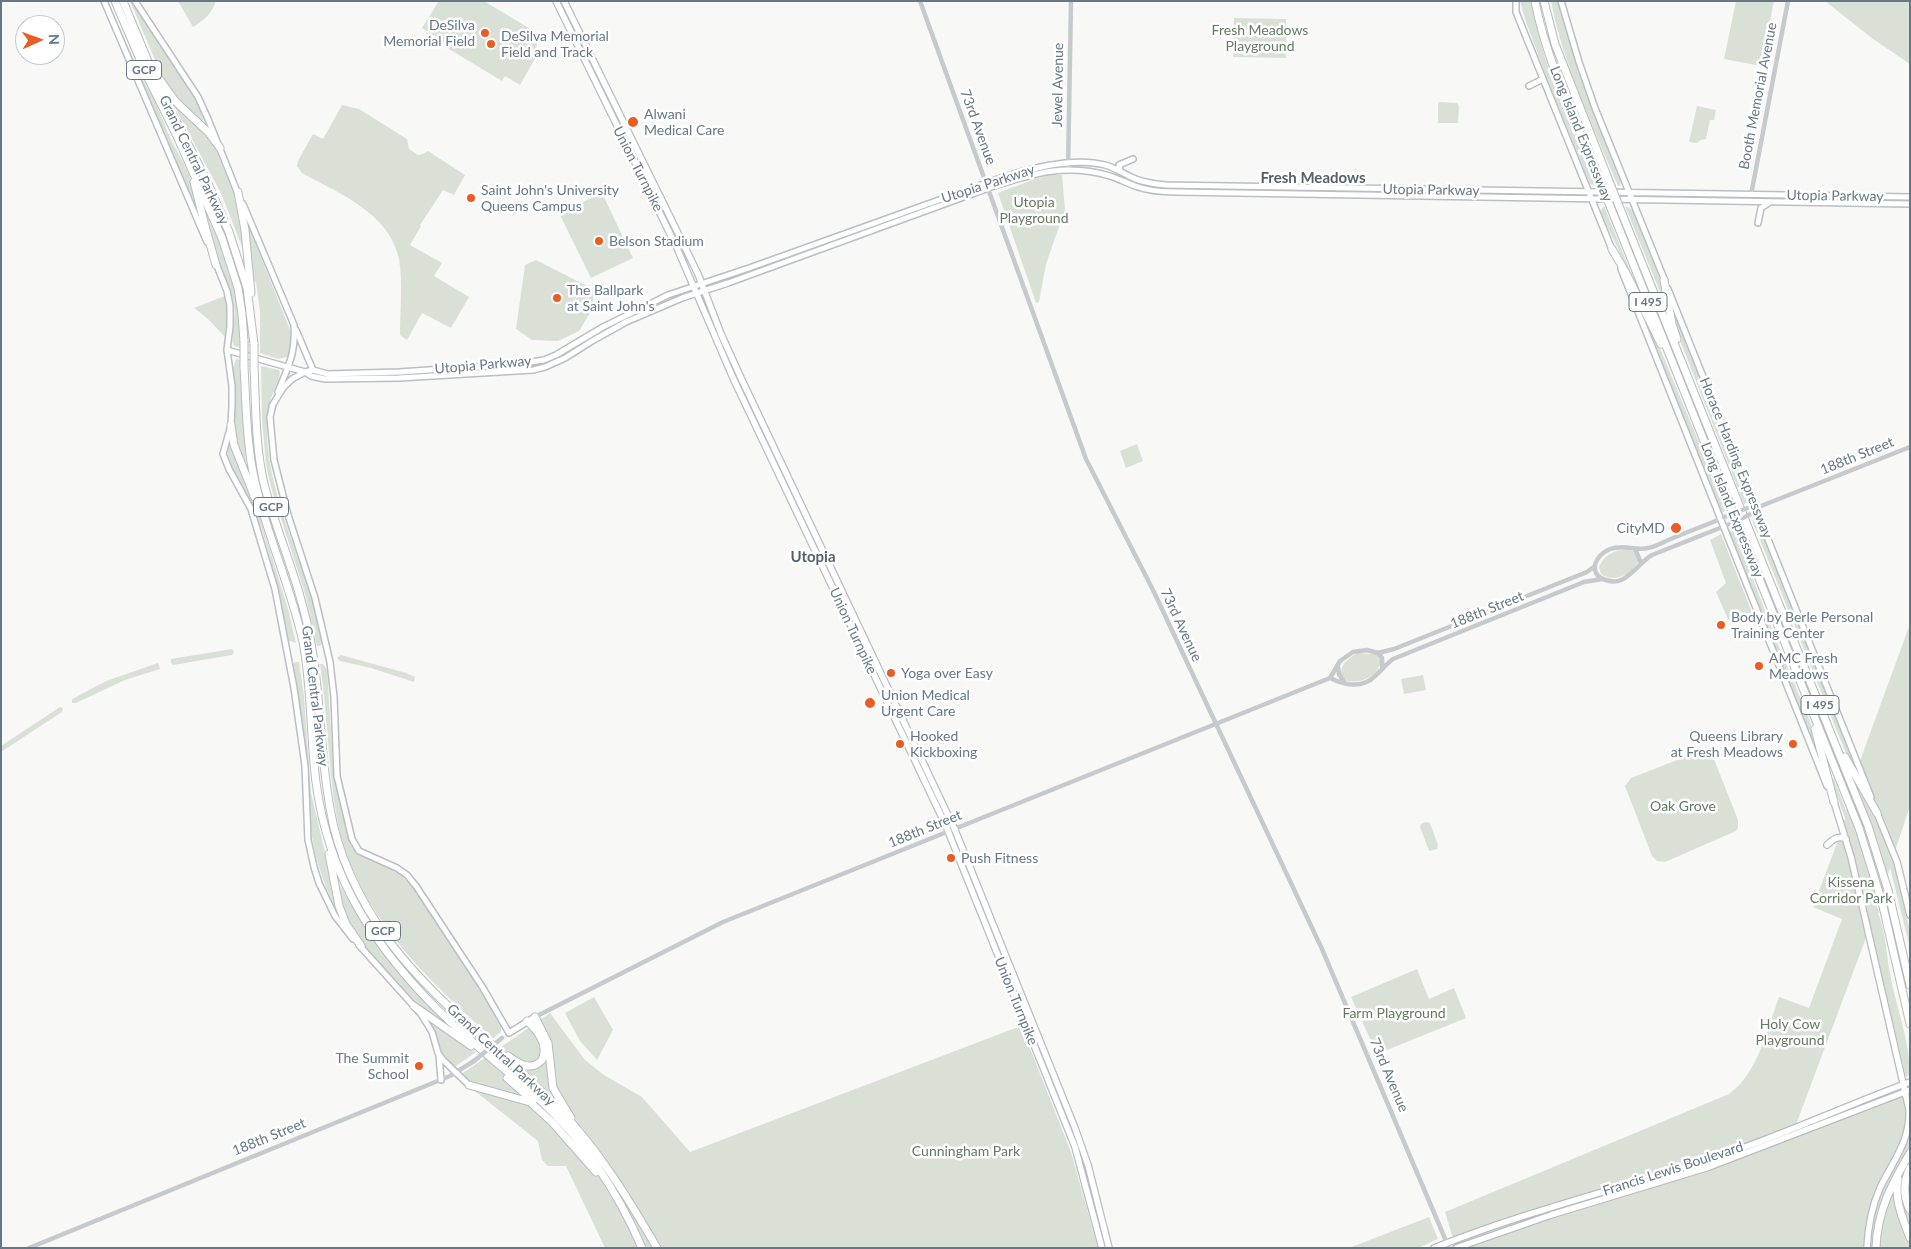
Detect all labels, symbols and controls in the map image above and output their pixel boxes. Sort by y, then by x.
north arrow [15,15,65,65]
place label: DeSilva Memorial Field [383,17,475,49]
street label: Booth Memorial Avenue [1736,21,1780,171]
park label: Fresh Meadows Playground [1212,22,1308,54]
marker: DeSilva Memorial Field [479,27,491,39]
place label: DeSilva Memorial Field and Track [501,28,609,60]
text: N [46,34,63,45]
marker: DeSilva Memorial Field and Track [485,38,497,50]
street label: Jewel Avenue [1049,43,1067,127]
road number: GCP [126,60,162,80]
street label: Long Island Expressway [1546,64,1616,204]
street label: 73rd Avenue [957,87,999,167]
street label: Grand Central Parkway [155,93,233,227]
place label: Alwani Medical Care [644,106,724,138]
marker: Alwani Medical Care [626,115,640,129]
street label: Union Turnpike [609,124,667,214]
street label: Utopia Parkway [939,161,1037,207]
district label: Fresh Meadows [1260,169,1366,187]
street label: Utopia Parkway [1382,181,1480,199]
place label: Saint John's University Queens Campus [481,182,619,214]
street label: Utopia Parkway [1786,187,1884,205]
marker: Saint John's University Queens Campus [465,192,477,204]
park label: Utopia Playground [999,194,1069,226]
place label: Belson Stadium [609,233,704,249]
marker: Belson Stadium [593,235,605,247]
place label: The Ballpark at Saint John's [567,282,654,314]
marker: The Ballpark at Saint John's [551,292,563,304]
road number: I 495 [1629,292,1667,312]
street label: Utopia Parkway [434,352,532,378]
street label: Horace Harding Expressway [1696,375,1776,541]
street label: 188th Street [1818,434,1896,478]
street label: Long Island Expressway [1697,440,1767,580]
road number: GCP [254,498,288,516]
place label: CityMD [1617,520,1665,536]
marker: CityMD [1669,521,1683,535]
district label: Utopia [790,548,836,566]
street label: Union Turnpike [826,585,880,677]
street label: 73rd Avenue [1157,586,1205,664]
street label: 188th Street [1448,588,1526,632]
place label: Body by Berle Personal Training Center [1731,609,1873,642]
marker: Body by Berle Personal Training Center [1715,619,1727,631]
street label: Grand Central Parkway [298,625,332,767]
place label: AMC Fresh Meadows [1769,650,1838,682]
marker: AMC Fresh Meadows [1753,660,1765,672]
place label: Yoga over Easy [901,665,993,681]
marker: Yoga over Easy [885,667,897,679]
place label: Union Medical Urgent Care [881,687,970,720]
marker: Union Medical Urgent Care [863,696,877,710]
road number: I 495 [1801,696,1839,714]
place label: Hooked Kickboxing [910,728,977,760]
place label: Queens Library at Fresh Meadows [1671,728,1783,760]
marker: Hooked Kickboxing [894,738,906,750]
marker: Queens Library at Fresh Meadows [1787,738,1799,750]
park label: Oak Grove [1650,798,1716,814]
street label: 188th Street [886,807,964,851]
place label: Push Fitness [961,850,1038,866]
marker: Push Fitness [945,852,957,864]
park label: Kissena Corridor Park [1810,874,1892,906]
road number: GCP [366,921,400,940]
street label: Union Turnpike [991,955,1041,1047]
street label: Grand Central Parkway [443,1001,559,1109]
park label: Farm Playground [1342,1005,1446,1021]
park label: Holy Cow Playground [1755,1016,1825,1048]
street label: 73rd Avenue [1366,1035,1412,1115]
place label: The Summit School [335,1050,409,1082]
marker: The Summit School [413,1060,425,1072]
street label: 188th Street [230,1115,308,1159]
street label: Francis Lewis Boulevard [1601,1138,1745,1200]
park label: Cunningham Park [912,1143,1020,1159]

